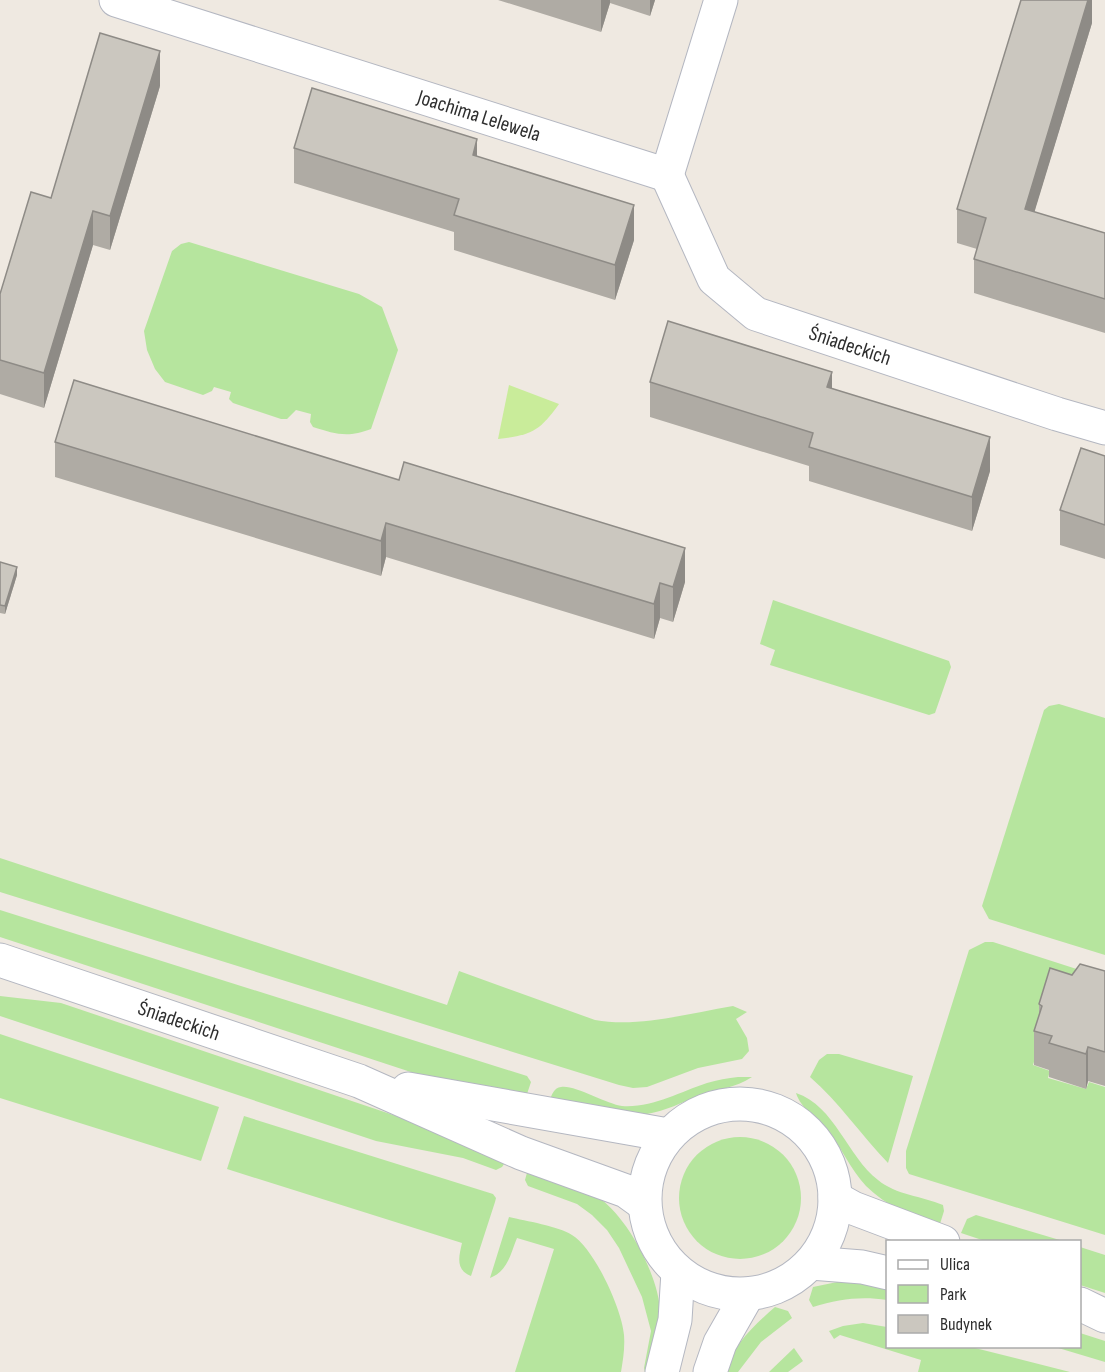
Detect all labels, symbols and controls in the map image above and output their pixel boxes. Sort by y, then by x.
street label: Joachima Lelewela [413,84,544,147]
street label: Śniadeckich [806,320,894,371]
street label: Śniadeckich [135,995,223,1046]
legend [886,1240,1081,1348]
text: Ulica [940,1254,970,1275]
text: Park [940,1284,966,1305]
text: Budynek [940,1314,992,1335]

